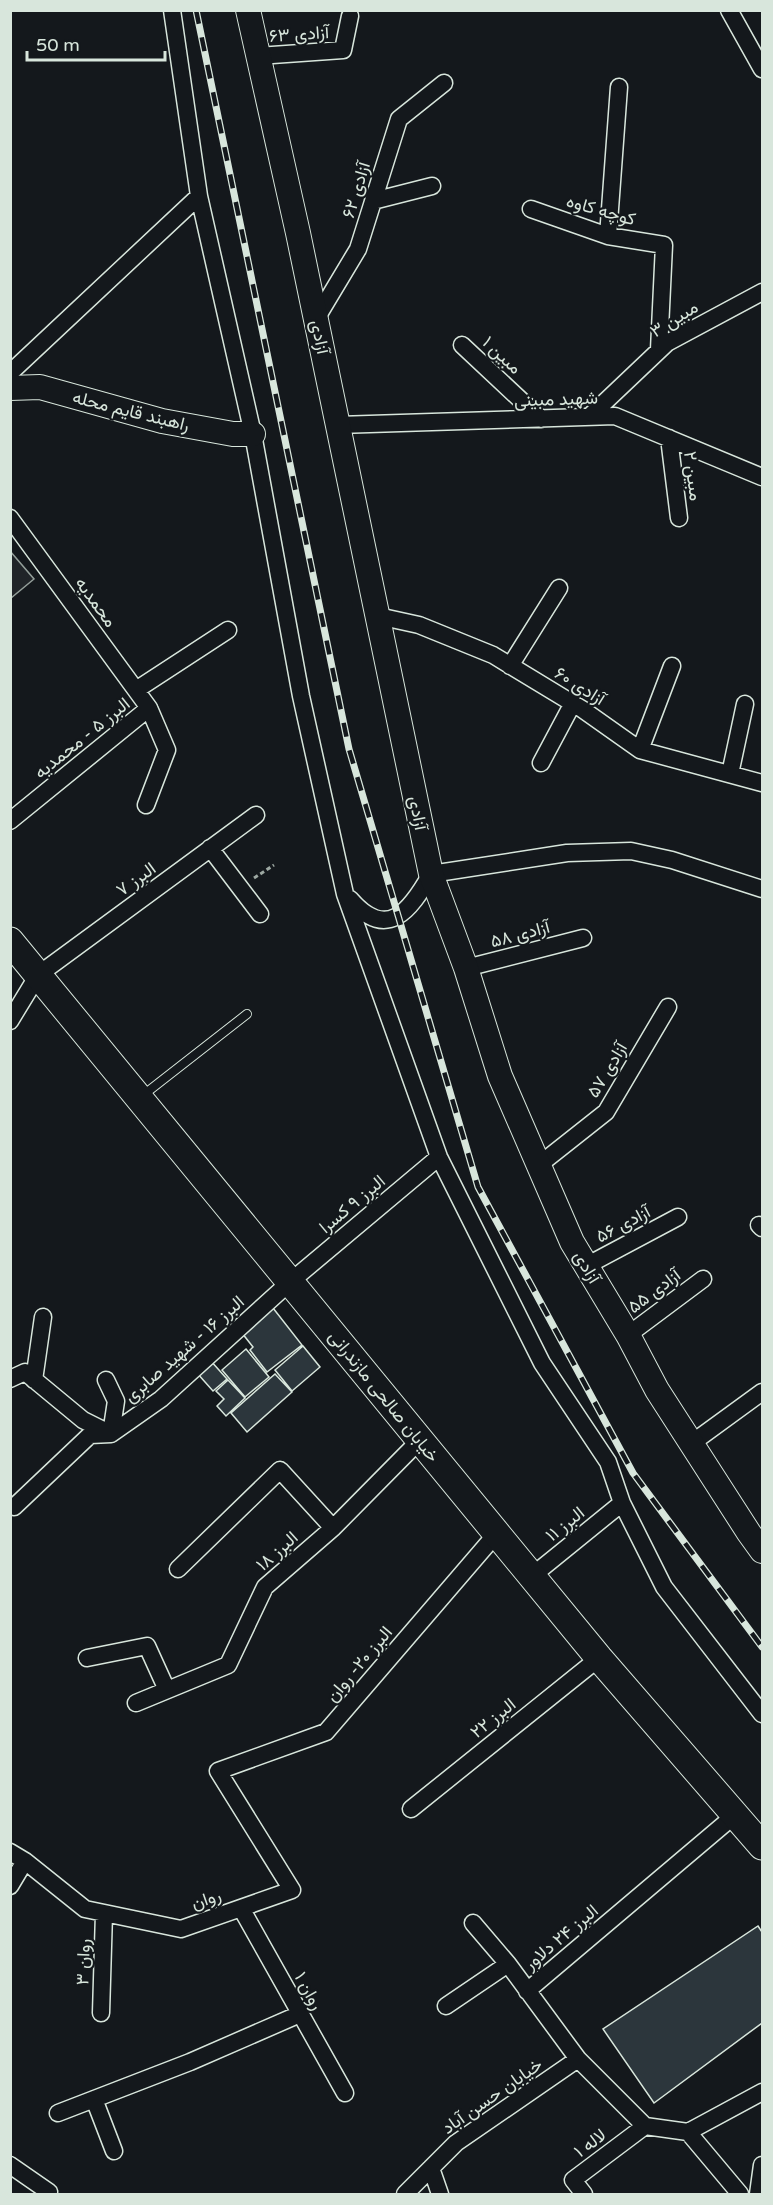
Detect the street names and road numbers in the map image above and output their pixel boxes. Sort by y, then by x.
street label: آزادی ۶۳ [268,21,331,47]
street label: آزادی ۶۲ [337,158,375,221]
street label: کوچه کاوه [563,190,638,231]
street label: مبین ۳ [646,296,702,342]
street label: آزادی [306,318,335,358]
street label: مبین ۱ [478,331,526,379]
street label: راهبند قایم محله [70,386,192,437]
street label: شهید مبینی [514,387,598,411]
street label: مبین ۲ [679,450,707,502]
street label: محمدیه [70,573,122,631]
street label: آزادی ۶۰ [551,662,611,711]
street label: البرز ۵ - محمدیه [30,693,134,783]
street label: آزادی [404,794,432,834]
street label: البرز ۷ [112,857,160,901]
street label: آزادی ۵۸ [488,915,554,952]
street label: آزادی ۵۷ [582,1037,633,1102]
street label: البرز ۹ کسرا [314,1170,390,1238]
street label: آزادی ۵۶ [592,1200,656,1247]
street label: آزادی [569,1247,606,1289]
street label: آزادی ۵۵ [623,1263,686,1318]
street label: البرز ۱۶ - شهید صابری [119,1291,249,1407]
street label: خیابان صالحی مازندرانی [324,1325,444,1467]
street label: البرز ۱۱ [541,1502,589,1546]
street label: البرز ۱۸ [251,1526,303,1576]
street label: البرز ۲۰- روان [321,1622,397,1706]
street label: البرز ۲۲ [466,1693,520,1743]
street label: روان [188,1884,224,1914]
street label: البرز ۲۴ دلاور [518,1899,603,1975]
street label: روان ۳ [71,1938,95,1986]
street label: روان ۱ [290,1968,328,2014]
street label: خیابان حسن آباد [437,2053,547,2139]
street label: لاله ۱ [570,2124,610,2162]

